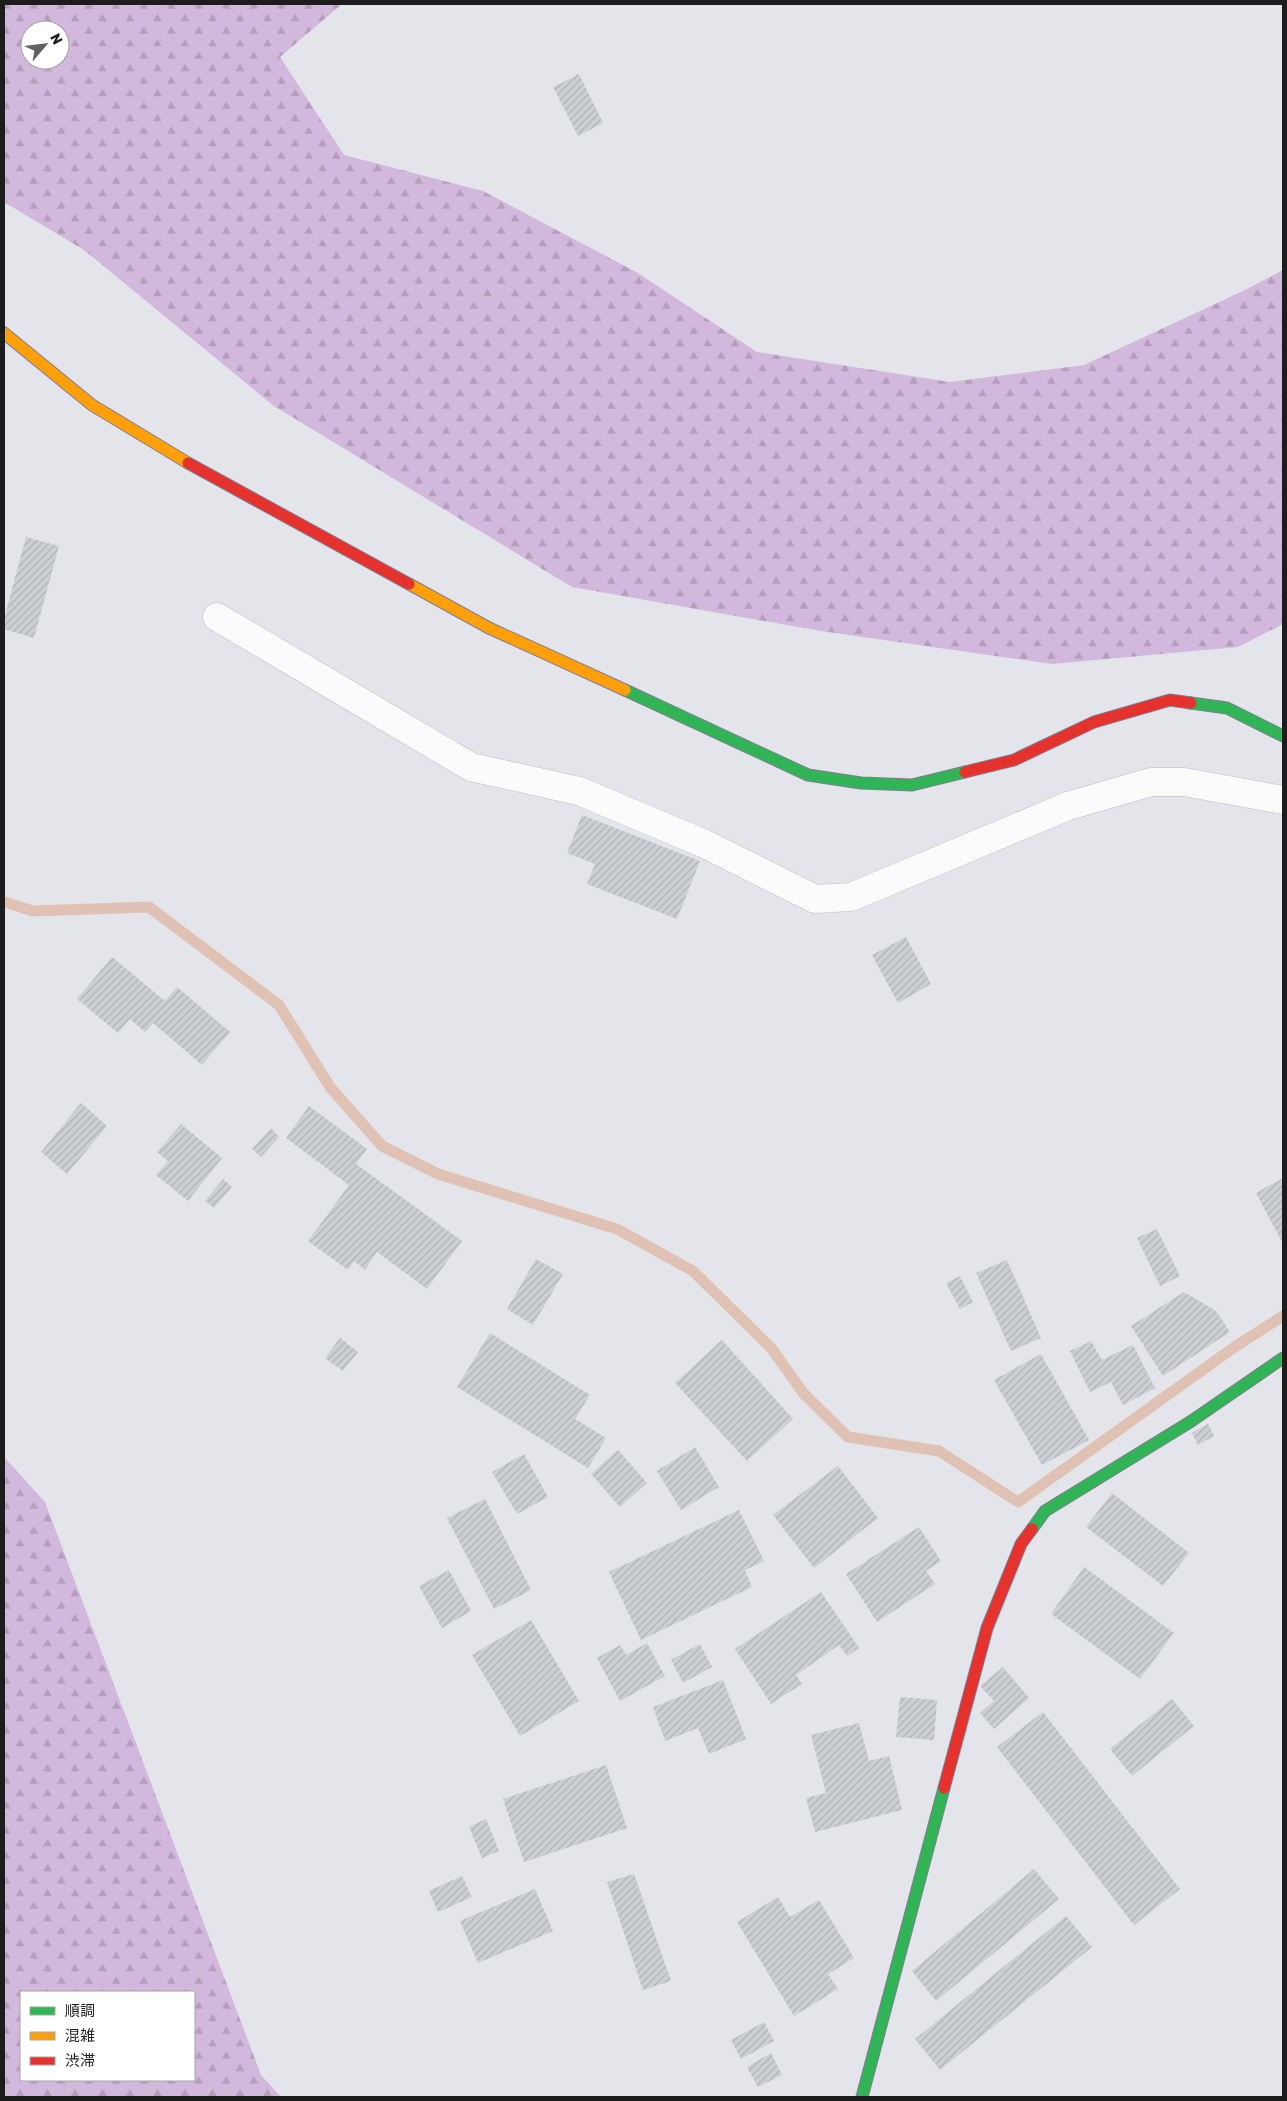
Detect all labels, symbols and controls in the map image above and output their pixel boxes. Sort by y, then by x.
north arrow [20,20,70,70]
text: N [46,31,66,48]
legend [20,1991,195,2081]
text: 順調 [65,2002,95,2020]
text: 混雑 [65,2027,95,2045]
text: 渋滞 [65,2052,95,2070]

